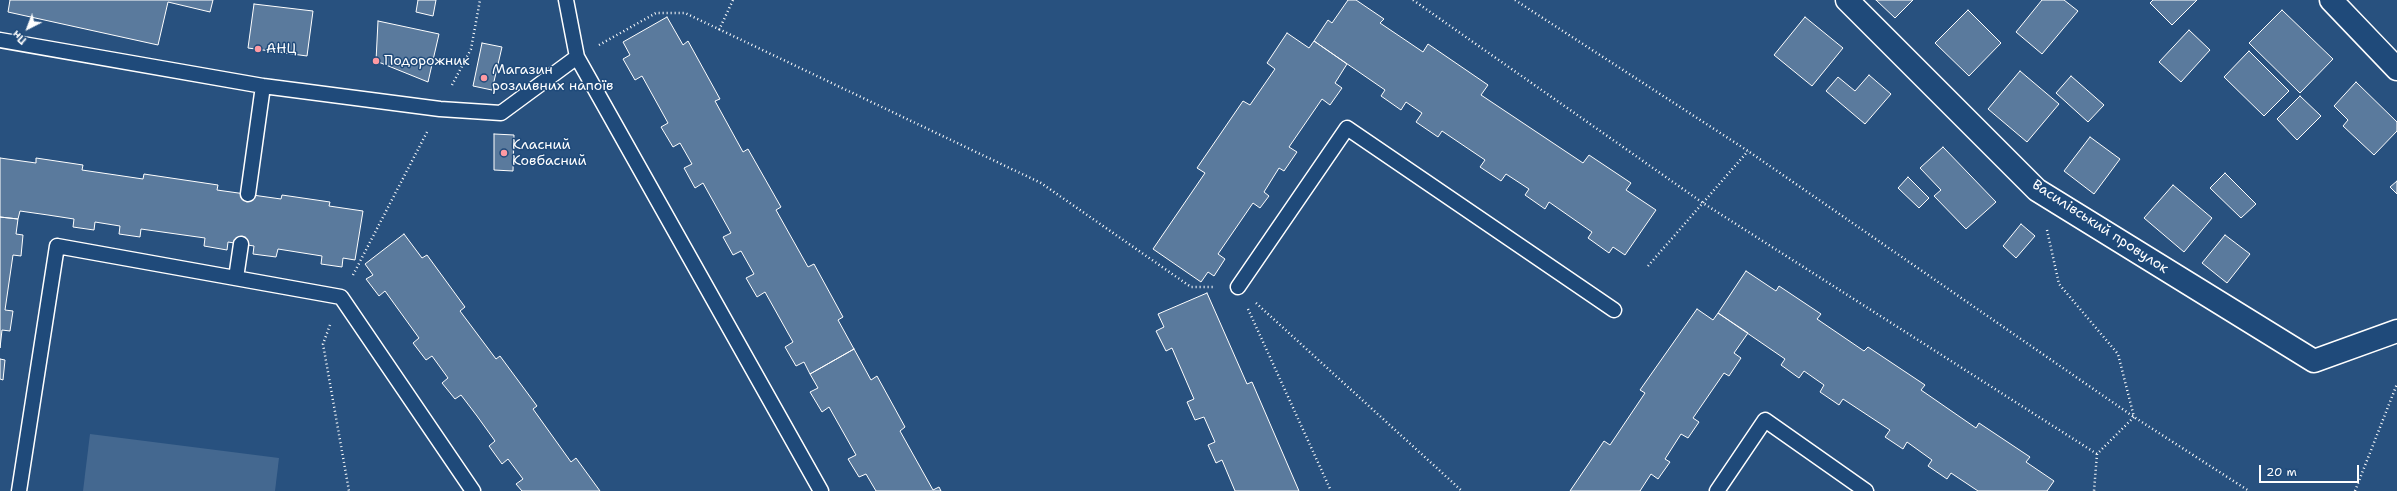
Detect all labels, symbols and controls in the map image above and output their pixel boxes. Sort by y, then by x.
north arrow [8,8,48,48]
text: Пн [9,27,30,48]
place label: АНЦ [266,41,296,57]
marker: АНЦ [253,44,263,54]
place label: Подорожник [384,53,470,69]
marker: Подорожник [371,56,381,66]
place label: Магазин розливних напоїв [492,62,613,94]
marker: Магазин розливних напоїв [479,73,489,83]
place label: Класний Ковбасний [512,137,587,170]
marker: Класний Ковбасний [499,148,509,158]
street label: Василівський провулок [2029,177,2171,277]
scale bar [2261,457,2361,483]
text: 20 m [2266,464,2297,480]

